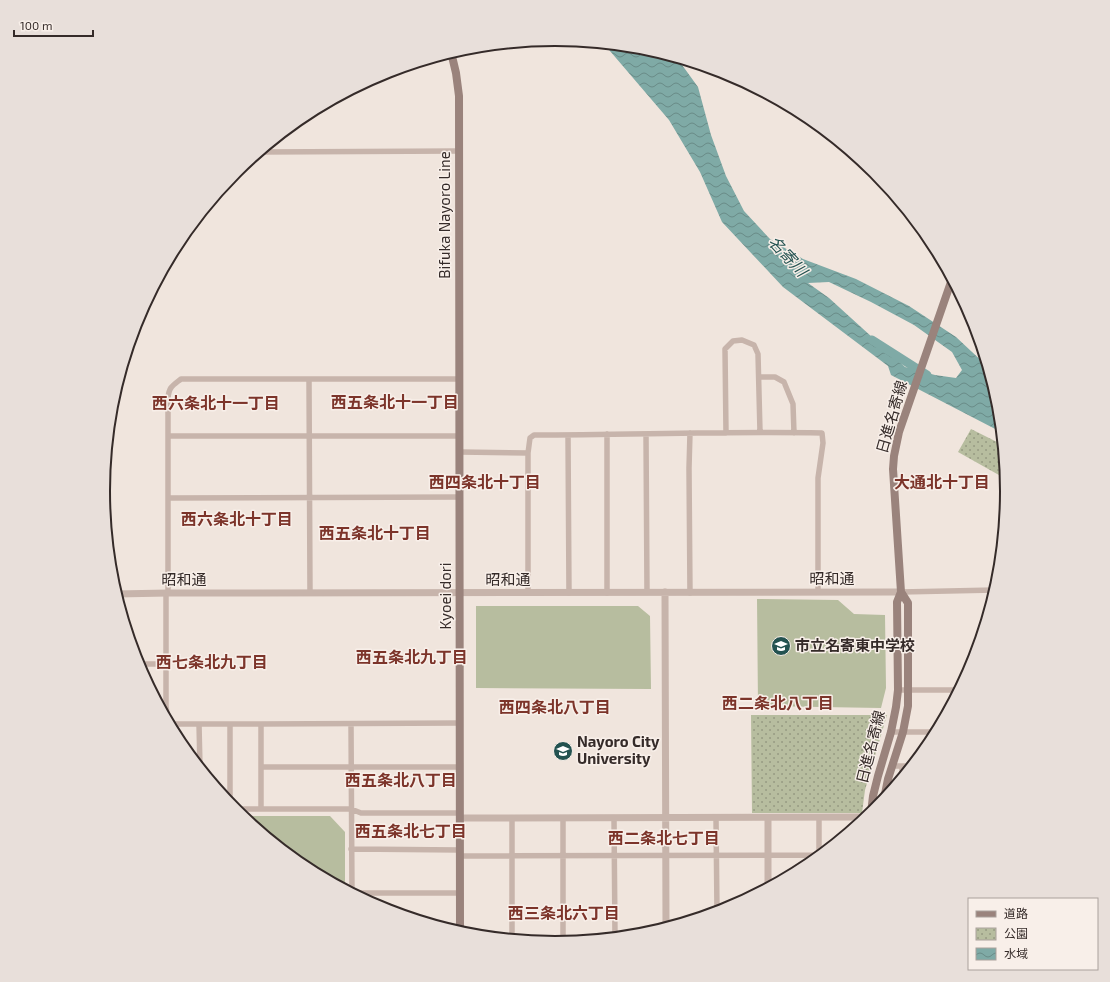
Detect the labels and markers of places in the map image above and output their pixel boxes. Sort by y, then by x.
school or university icon: 市立名寄東中学校 [770,635,792,657]
place label: 市立名寄東中学校 [795,636,915,654]
place label: Nayoro City University [577,732,660,768]
school or university icon: Nayoro City University [552,740,574,762]

